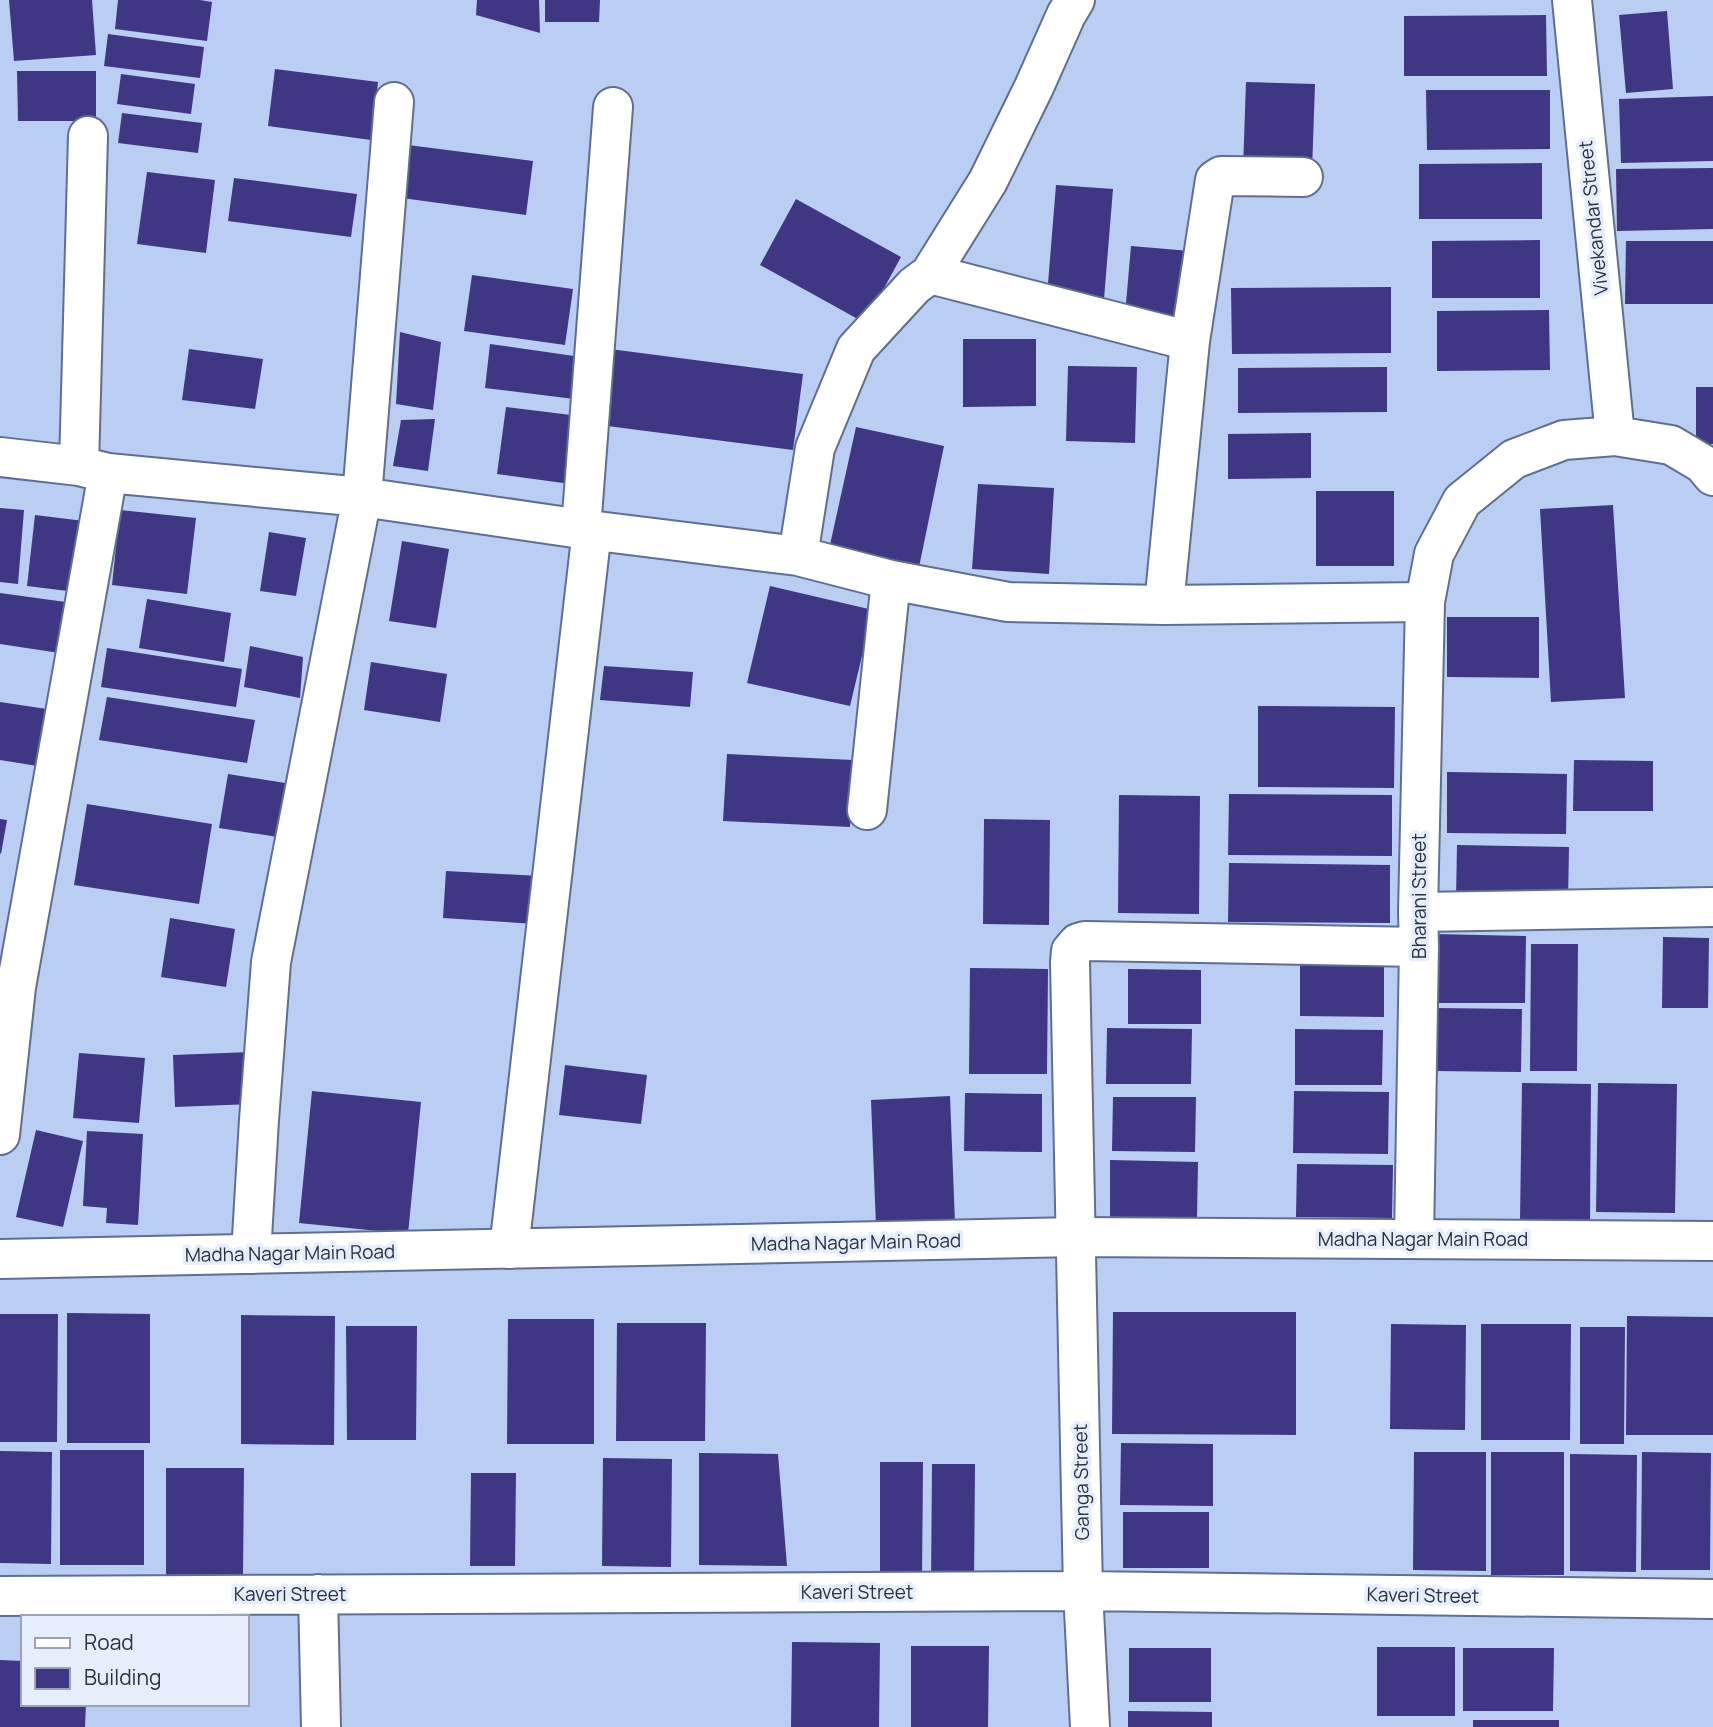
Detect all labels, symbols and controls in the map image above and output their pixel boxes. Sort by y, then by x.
street label: Vivekandar Street [1572,139,1614,297]
street label: Bharani Street [1406,833,1432,959]
street label: Madha Nagar Main Road [1318,1226,1528,1252]
street label: Madha Nagar Main Road [751,1227,961,1257]
street label: Madha Nagar Main Road [185,1238,395,1268]
street label: Ganga Street [1067,1423,1095,1541]
street label: Kaveri Street [801,1579,913,1605]
street label: Kaveri Street [234,1581,346,1607]
street label: Kaveri Street [1366,1581,1480,1609]
legend [21,1615,248,1706]
text: Road [84,1628,134,1656]
text: Building [84,1663,161,1691]

